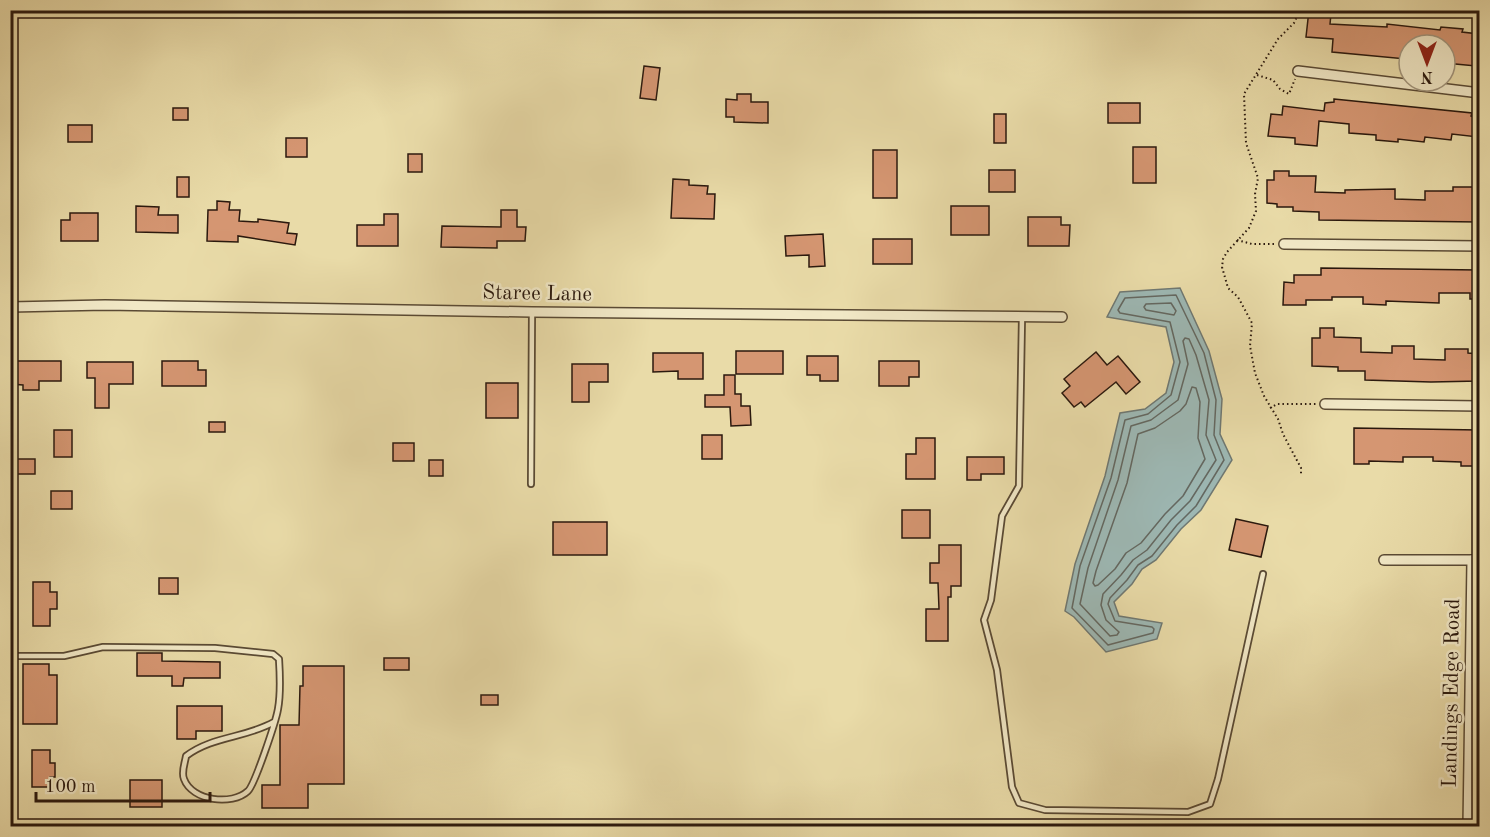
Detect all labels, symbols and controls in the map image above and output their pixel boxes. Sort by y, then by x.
north arrow [1397,33,1457,93]
text: N [1420,68,1433,84]
street label: Staree Lane [482,283,592,305]
street label: Landings Edge Road [1440,598,1464,788]
scale bar [36,765,210,803]
text: 100 m [45,778,96,796]

